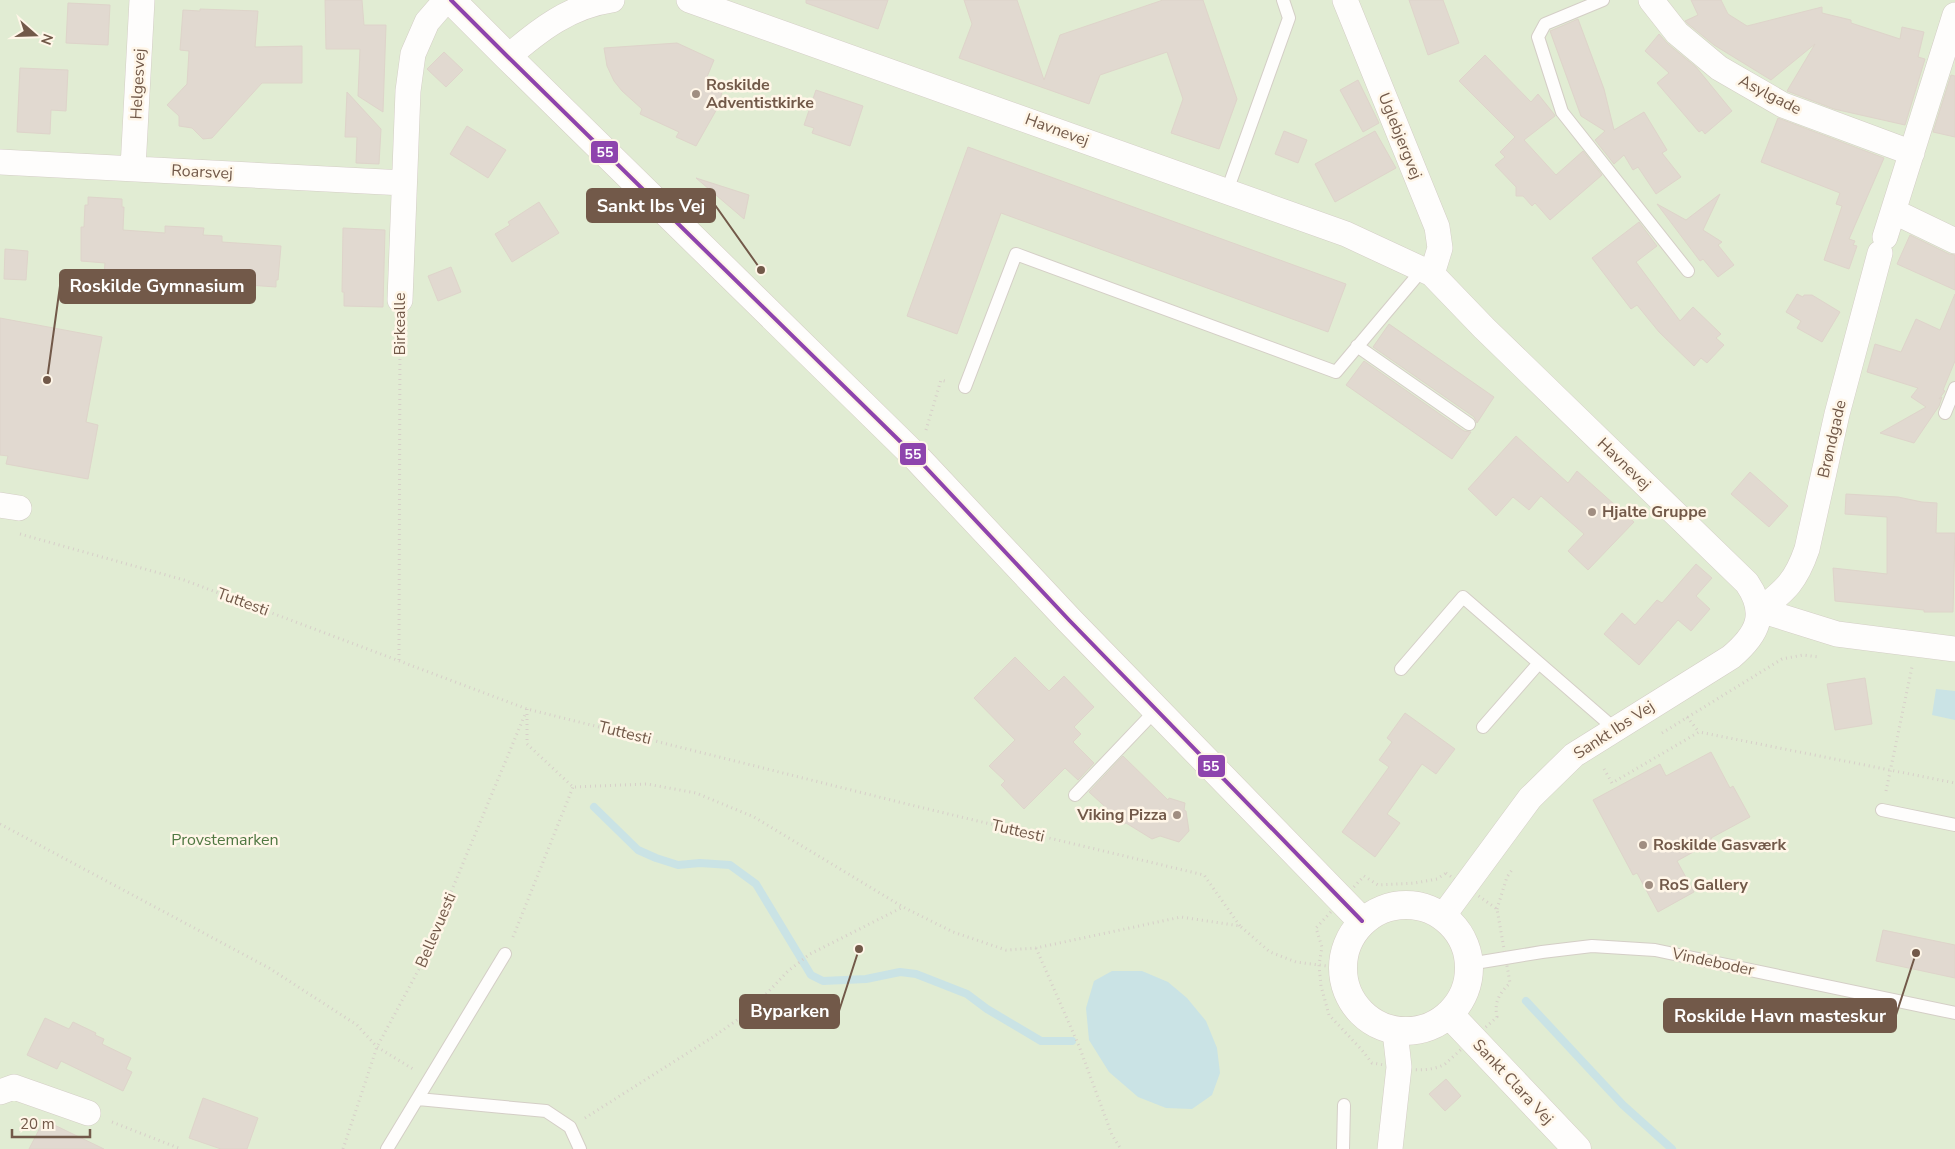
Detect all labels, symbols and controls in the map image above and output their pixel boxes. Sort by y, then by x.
north arrow [10,10,60,60]
text: N [36,31,57,47]
street label: Helgesvej [125,48,151,120]
street label: Asylgade [1735,70,1805,120]
place label: Roskilde Adventistkirke [706,74,814,114]
marker: Roskilde Adventistkirke [690,88,702,100]
street label: Uglebjergvej [1373,90,1427,182]
street label: Havnevej [1022,108,1092,152]
line badge: 55 [590,140,619,164]
text: 55 [597,143,613,162]
street label: Roarsvej [171,159,233,185]
callout: Sankt Ibs Vej [587,189,715,222]
text: Sankt Ibs Vej [597,194,705,218]
callout: Roskilde Gymnasium [60,270,255,303]
text: Roskilde Gymnasium [69,274,245,298]
street label: Birkealle [389,293,411,355]
street label: Brøndgade [1812,398,1852,480]
street label: Havnevej [1592,433,1656,495]
line badge: 55 [899,442,927,466]
text: 55 [905,445,921,464]
place label: Hjalte Gruppe [1602,501,1707,523]
marker: Hjalte Gruppe [1586,506,1598,518]
street label: Tuttesti [214,582,272,622]
street label: Sankt Ibs Vej [1569,696,1659,764]
street label: Tuttesti [596,716,654,750]
line badge: 55 [1197,754,1226,778]
text: 55 [1203,757,1219,776]
place label: Viking Pizza [1076,804,1167,826]
marker: Viking Pizza [1171,809,1183,821]
street label: Tuttesti [989,814,1047,848]
park label: Provstemarken [171,829,279,851]
place label: Roskilde Gasværk [1653,834,1787,856]
marker: Roskilde Gasværk [1637,839,1649,851]
place label: RoS Gallery [1659,874,1748,896]
marker: RoS Gallery [1643,879,1655,891]
street label: Bellevuesti [410,889,462,971]
street label: Vindeboder [1669,942,1756,981]
callout: Byparken [740,995,839,1028]
text: Byparken [750,999,830,1023]
callout: Roskilde Havn masteskur [1664,999,1896,1032]
text: Roskilde Havn masteskur [1674,1004,1886,1028]
street label: Sankt Clara Vej [1468,1034,1558,1130]
scale bar [12,1106,90,1138]
text: 20 m [20,1114,55,1134]

